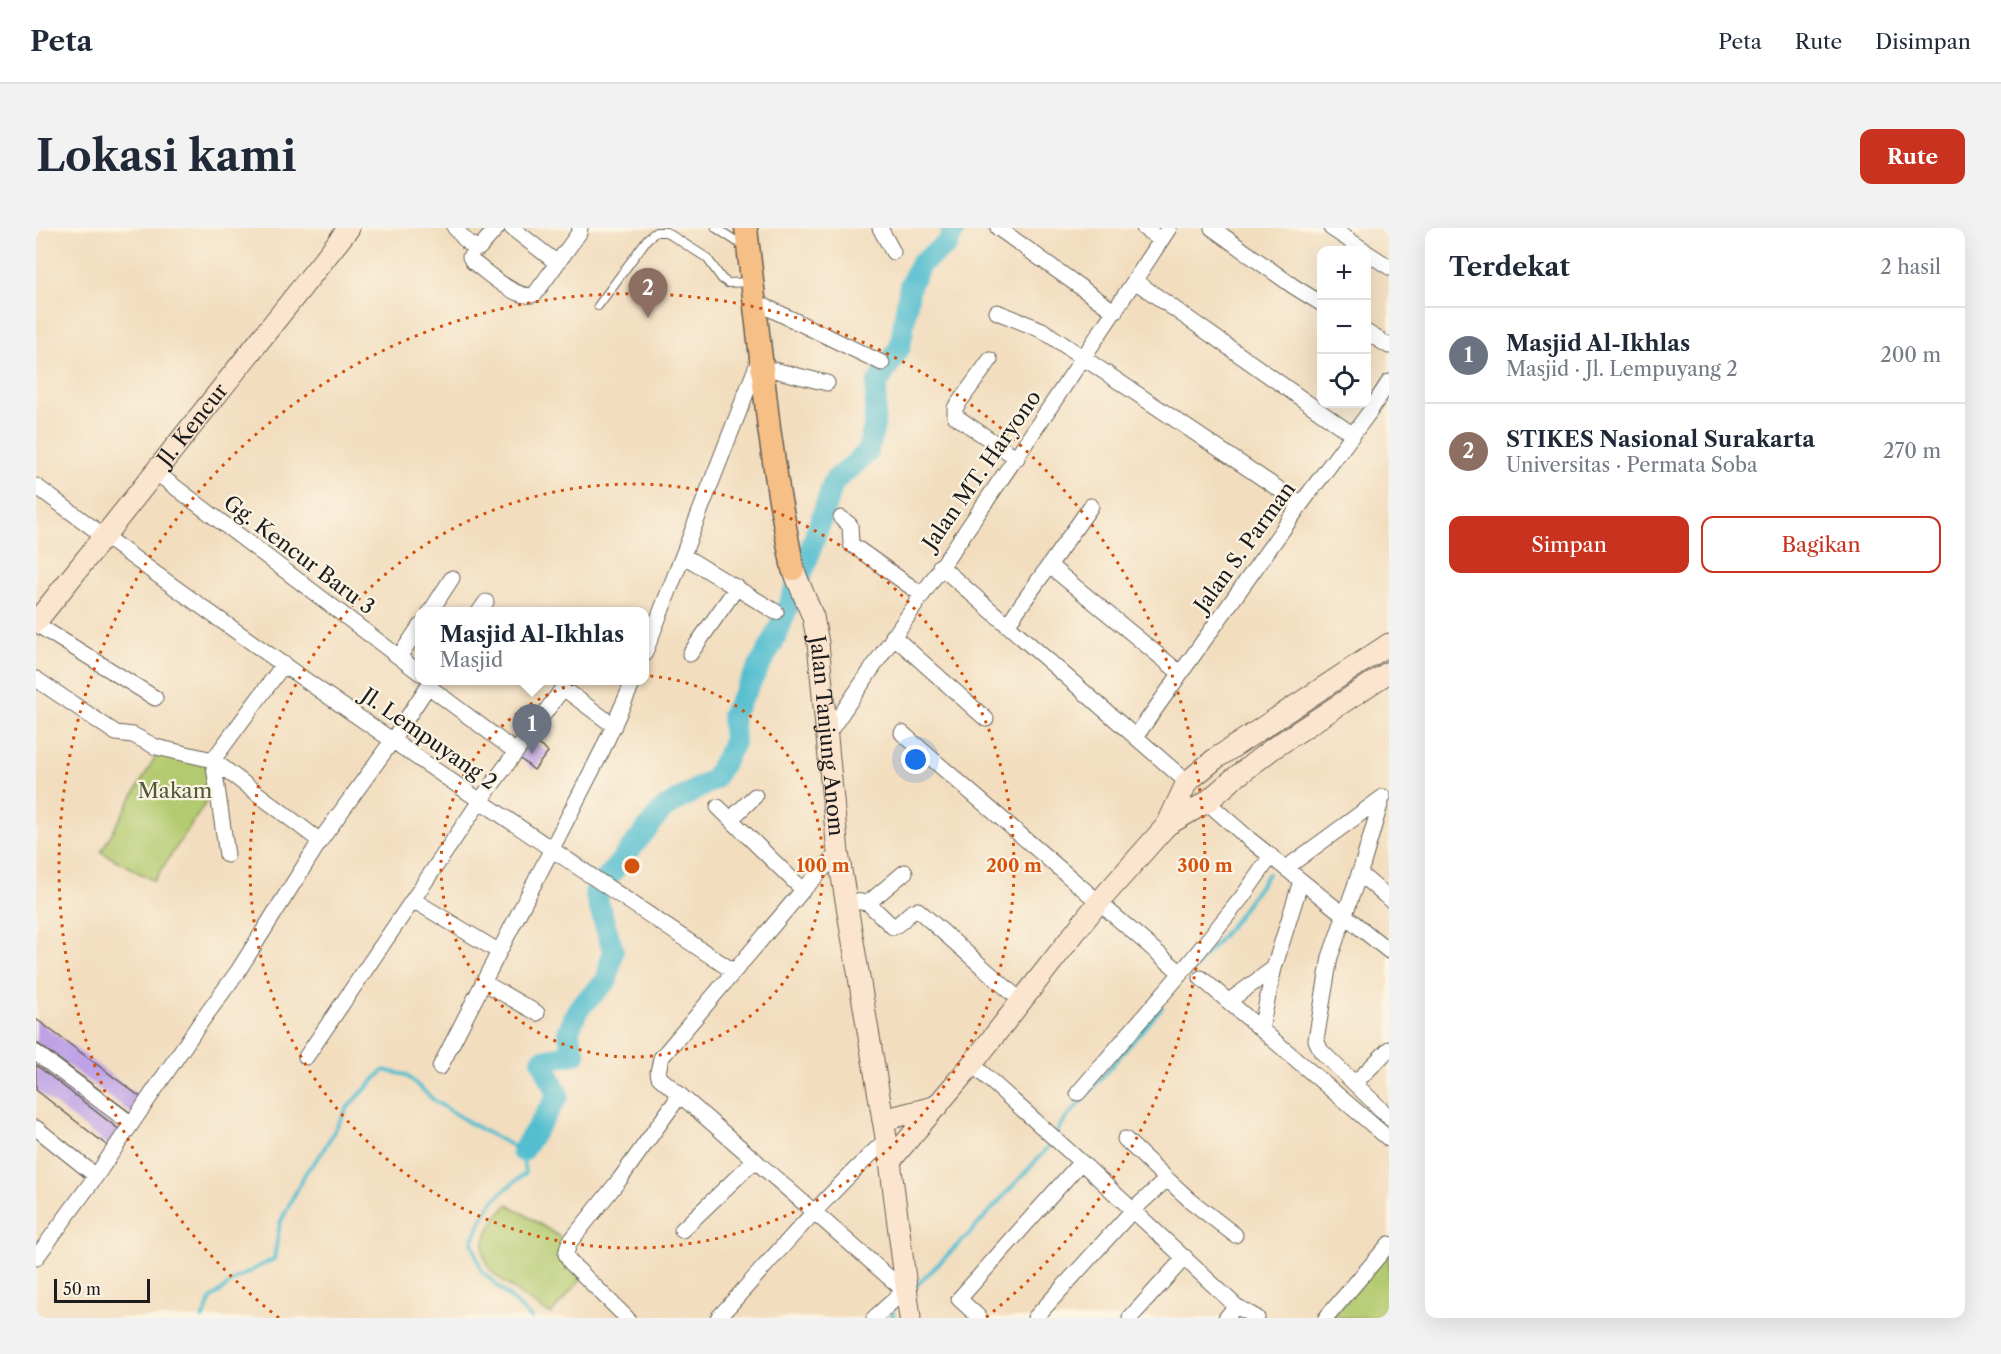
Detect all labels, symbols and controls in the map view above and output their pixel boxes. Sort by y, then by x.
text: Peta [30,24,93,58]
text: Peta [1718,29,1762,54]
text: Rute [1795,29,1842,54]
text: Disimpan [1875,29,1971,54]
button: Rute [1860,129,1965,184]
text: Lokasi kami [36,130,297,182]
map controls [1317,246,1371,408]
button: + [1317,246,1371,300]
text: Terdekat [1449,251,1570,283]
text: 2 hasil [1880,255,1941,279]
pin: 2 [628,268,668,318]
button: − [1317,300,1371,354]
text: Masjid Al-Ikhlas [1506,330,1690,357]
text: 1 [1464,343,1473,367]
text: 200 m [1880,343,1941,367]
button: locate [1317,354,1371,408]
text: Masjid · Jl. Lempuyang 2 [1506,357,1738,381]
street label: Jl. Kencur [150,378,233,473]
street label: Jalan MT. Haryono [915,385,1046,557]
text: STIKES Nasional Surakarta [1506,426,1815,453]
text: 2 [1463,439,1474,463]
text: 270 m [1883,439,1941,463]
text: Universitas · Permata Soba [1506,453,1758,477]
street label: Jalan S. Parman [1187,477,1300,619]
street label: Gg. Kencur Baru 3 [219,490,380,619]
button: Simpan [1449,516,1689,573]
button: Bagikan [1701,516,1941,573]
popup [415,607,649,685]
text: Masjid Al-Ikhlas [440,621,624,648]
street label: Jalan Tanjung Anom [804,631,849,838]
text: Masjid [440,648,503,672]
street label: Jl. Lempuyang 2 [354,681,502,795]
pin: 1 [512,704,552,754]
your location [901,745,930,774]
park label: Makam [138,778,213,803]
text: 100 m [796,855,850,877]
text: 200 m [986,855,1042,877]
text: 300 m [1177,855,1233,877]
centre of rings [622,856,642,876]
scale bar [54,1276,150,1304]
text: 50 m [63,1279,101,1299]

